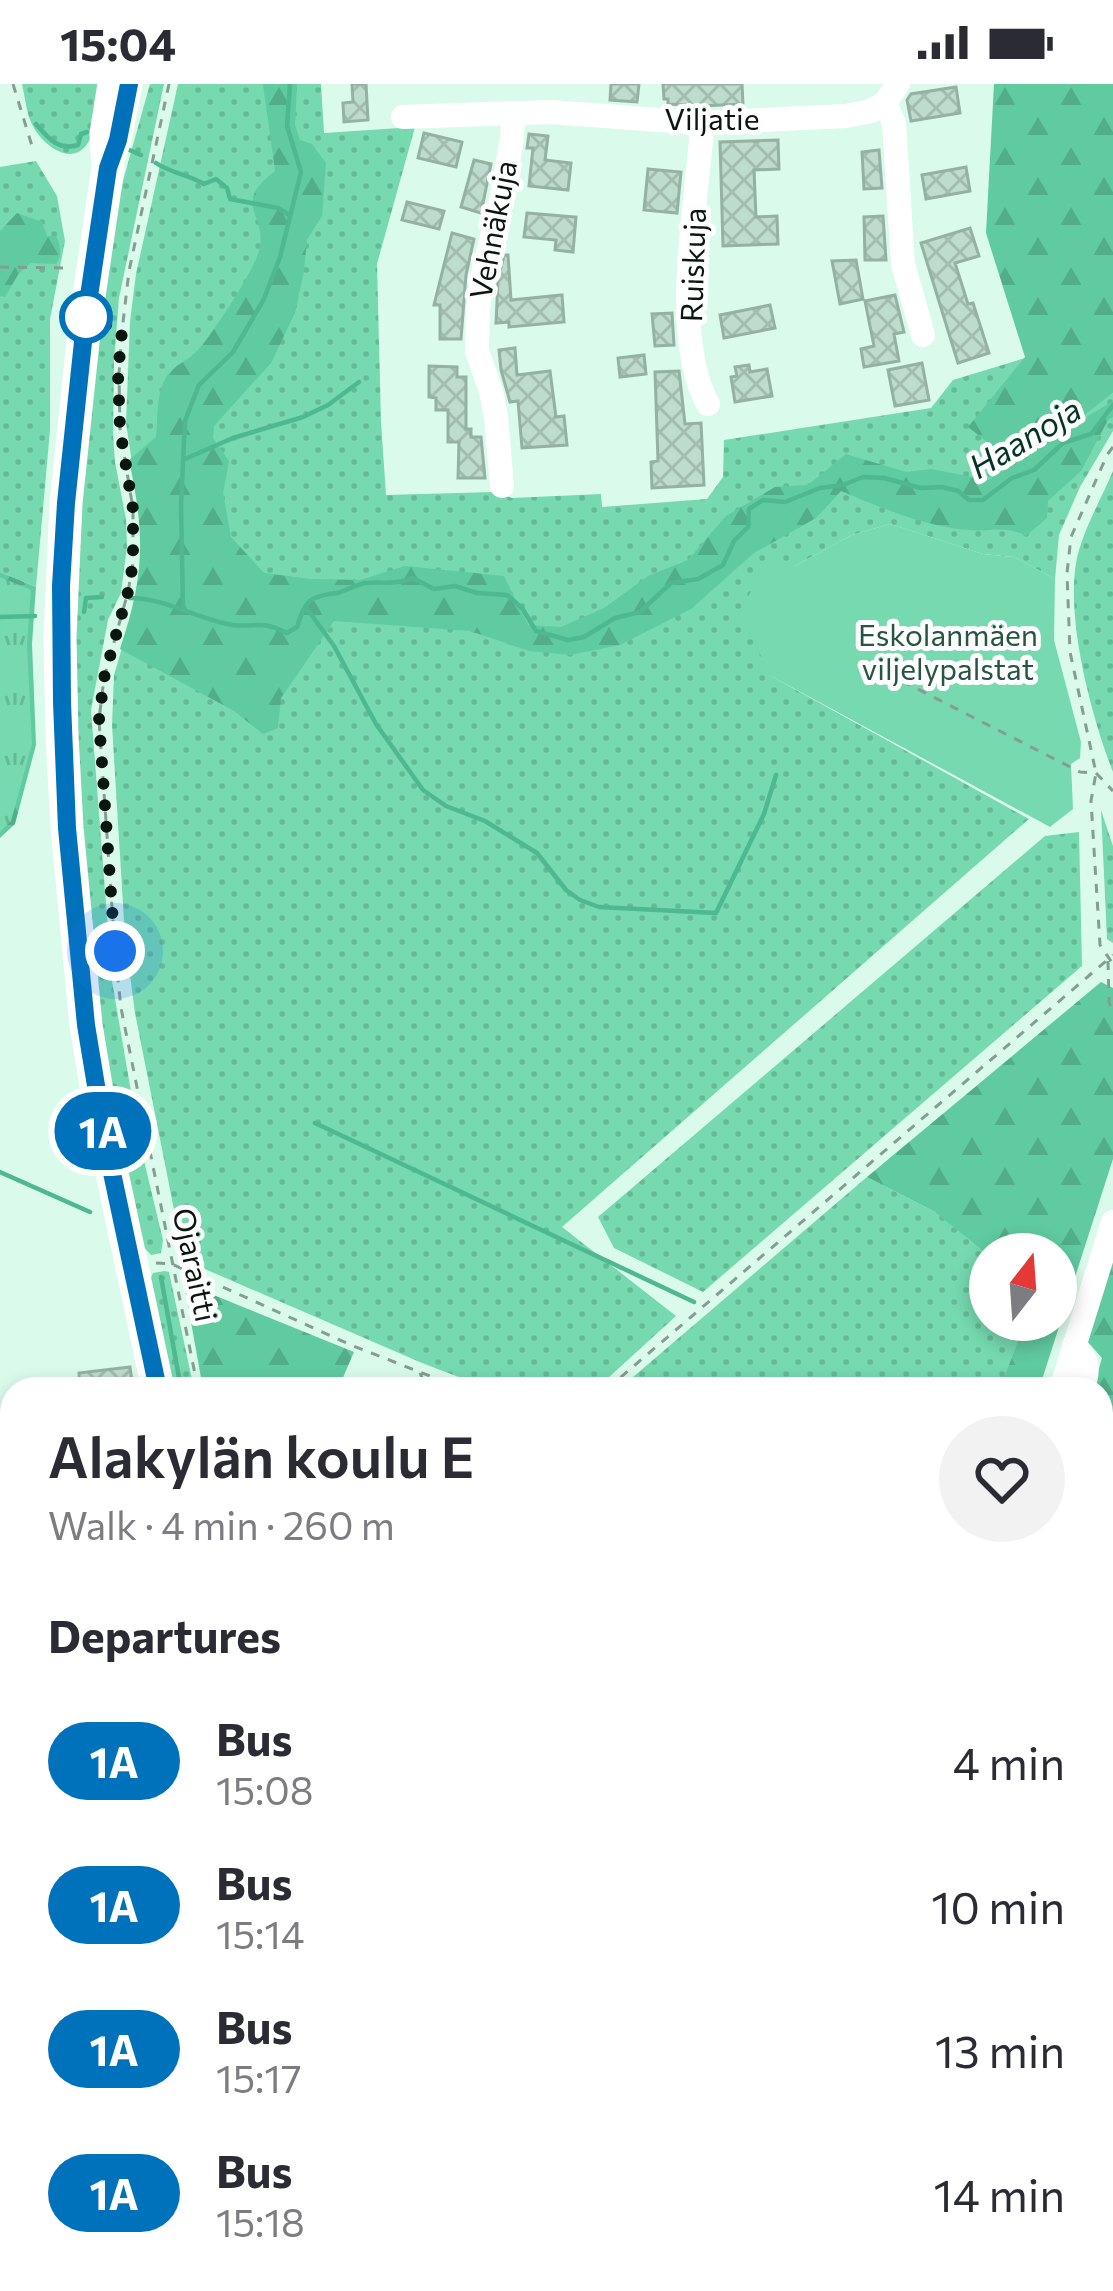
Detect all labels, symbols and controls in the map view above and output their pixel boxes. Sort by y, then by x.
text: 15:04 [60,15,176,70]
street label: Viljatie [664,99,760,136]
street label: Vehnäkuja [460,157,523,302]
street label: Ruiskuja [671,207,712,323]
unlabelled marker [61,292,111,342]
water label: Haanoja [961,387,1088,486]
park label: Eskolanmäen viljelypalstat [858,615,1038,686]
your location [85,921,145,981]
line badge: 1A [49,1092,157,1170]
text: 1A [78,1105,128,1157]
street label: Ojaraitti [166,1204,227,1325]
north arrow [969,1233,1077,1341]
map controls [969,1233,1077,1341]
button: heart [939,1416,1065,1542]
text: Alakylän koulu E [48,1420,474,1490]
text: Walk · 4 min · 260 m [48,1500,395,1548]
text: Departures [48,1607,281,1662]
text: Bus [216,1710,292,1765]
text: 4 min [953,1734,1065,1789]
text: 1A [89,1735,139,1787]
text: 15:08 [216,1765,313,1813]
text: Bus [216,1854,292,1909]
text: 10 min [931,1878,1065,1933]
text: 1A [89,1879,139,1931]
text: 15:14 [216,1909,304,1957]
text: Bus [216,1998,292,2053]
text: 13 min [935,2022,1065,2077]
text: 1A [89,2023,139,2075]
text: 15:17 [216,2053,302,2101]
text: Bus [216,2142,292,2197]
text: 14 min [934,2166,1065,2221]
text: 1A [89,2167,139,2219]
text: 15:18 [216,2197,305,2245]

